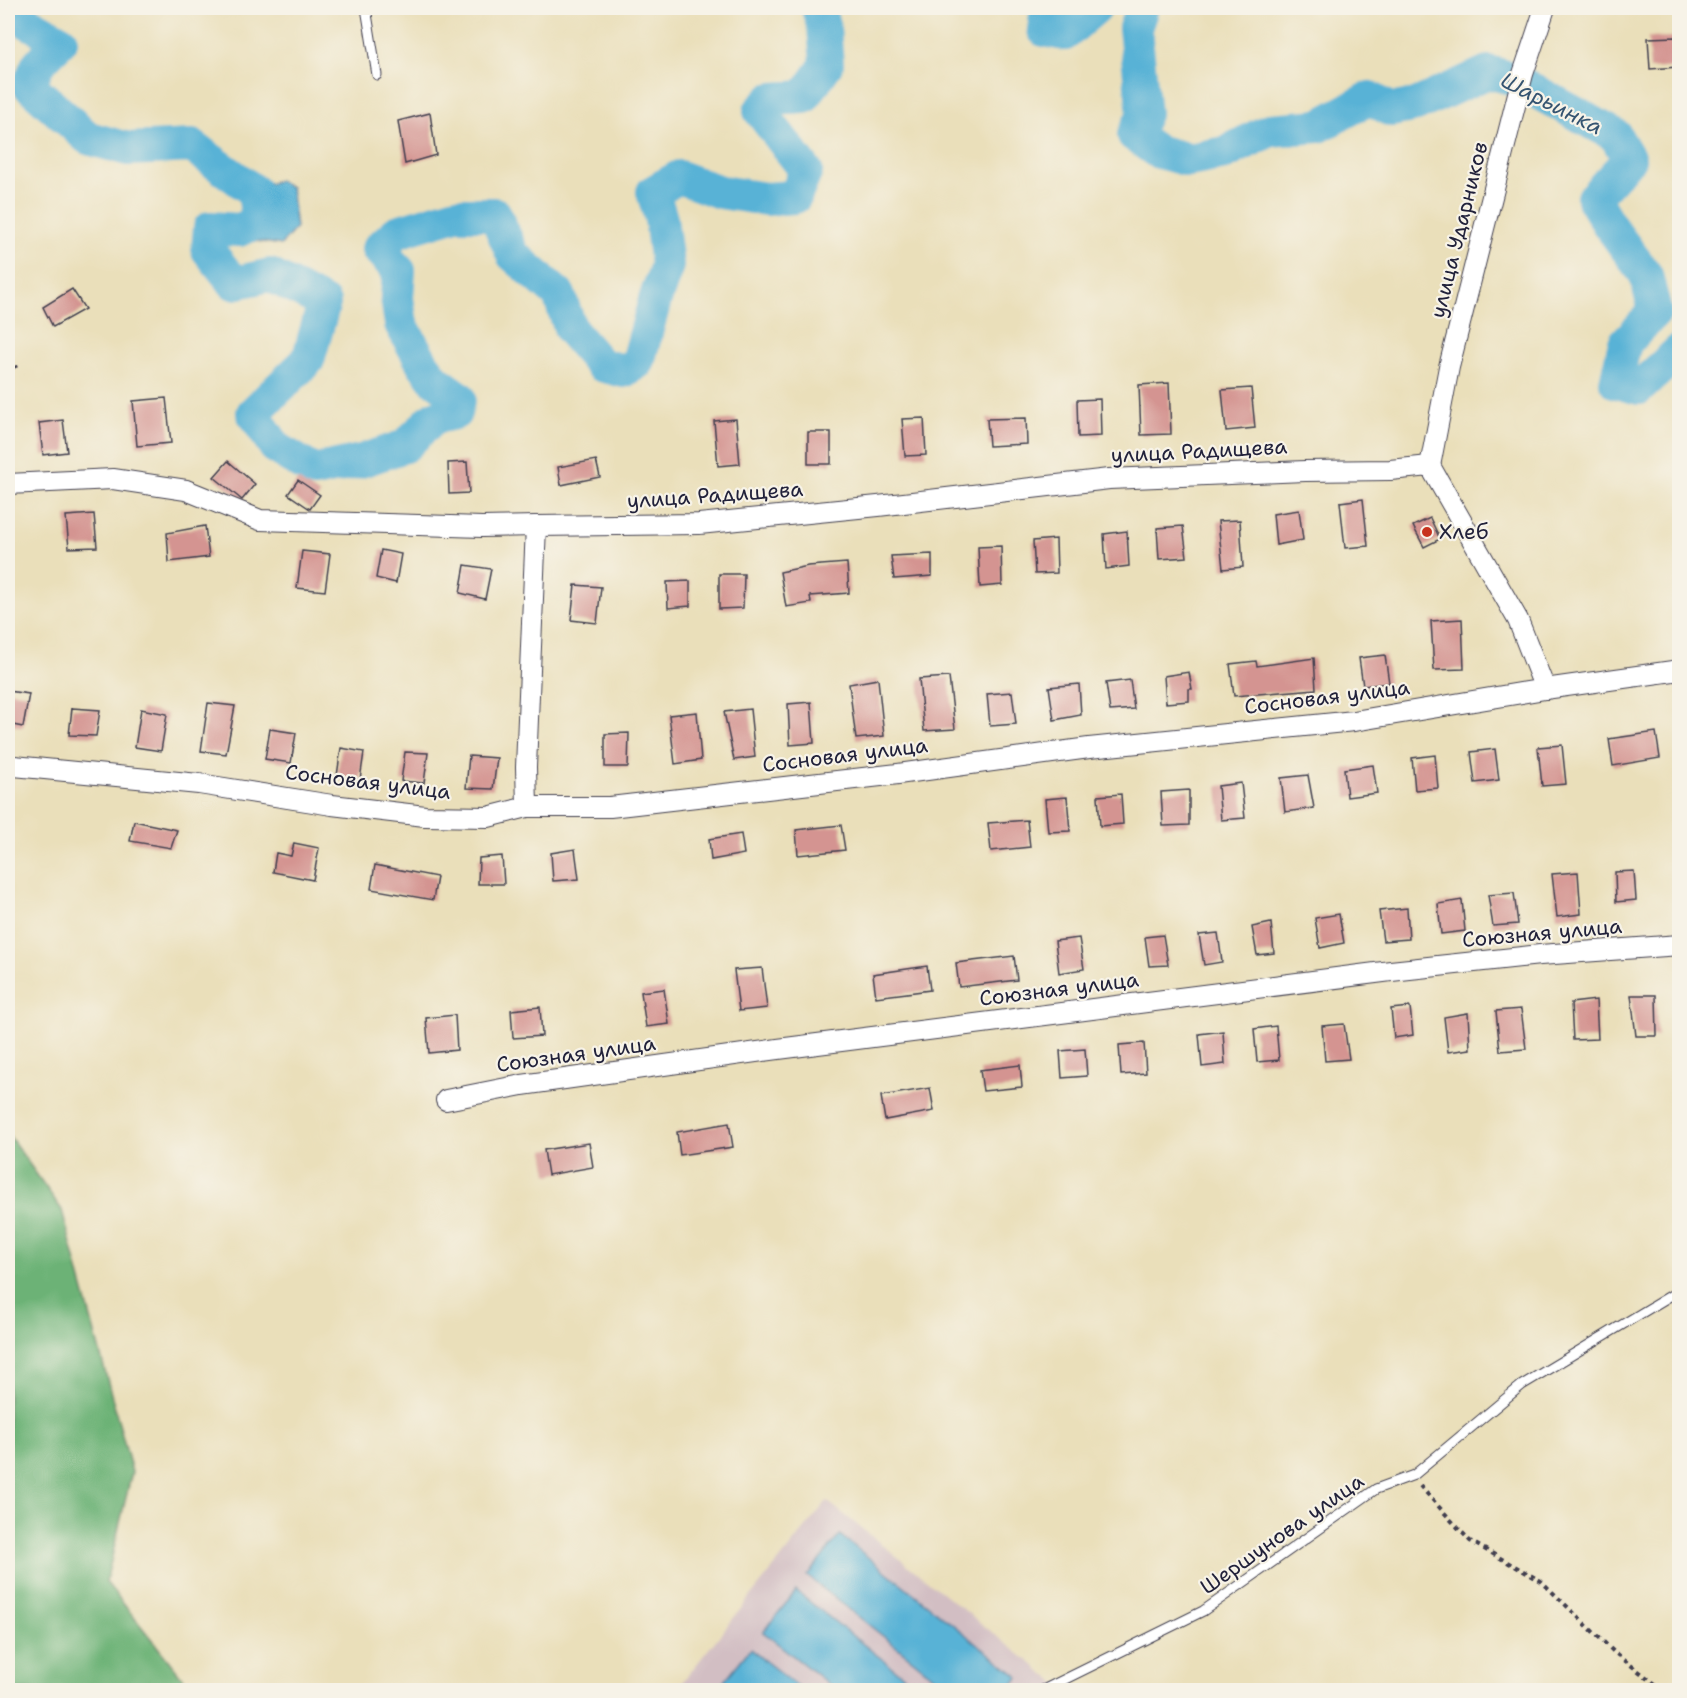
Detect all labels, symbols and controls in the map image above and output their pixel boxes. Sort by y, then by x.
water label: Шарьинка [1496,65,1608,142]
street label: улица Ударников [1424,139,1494,321]
street label: улица Радищева [1110,432,1288,470]
street label: улица Радищева [626,475,804,515]
place label: Хлеб [1439,518,1488,546]
marker: Хлеб [1420,525,1434,539]
street label: Сосновая улица [1243,673,1411,721]
street label: Сосновая улица [761,731,929,779]
street label: Сосновая улица [284,758,452,806]
street label: Союзная улица [1461,912,1623,954]
street label: Союзная улица [978,965,1140,1013]
street label: Союзная улица [495,1029,657,1079]
street label: Шершунова улица [1195,1467,1369,1601]

